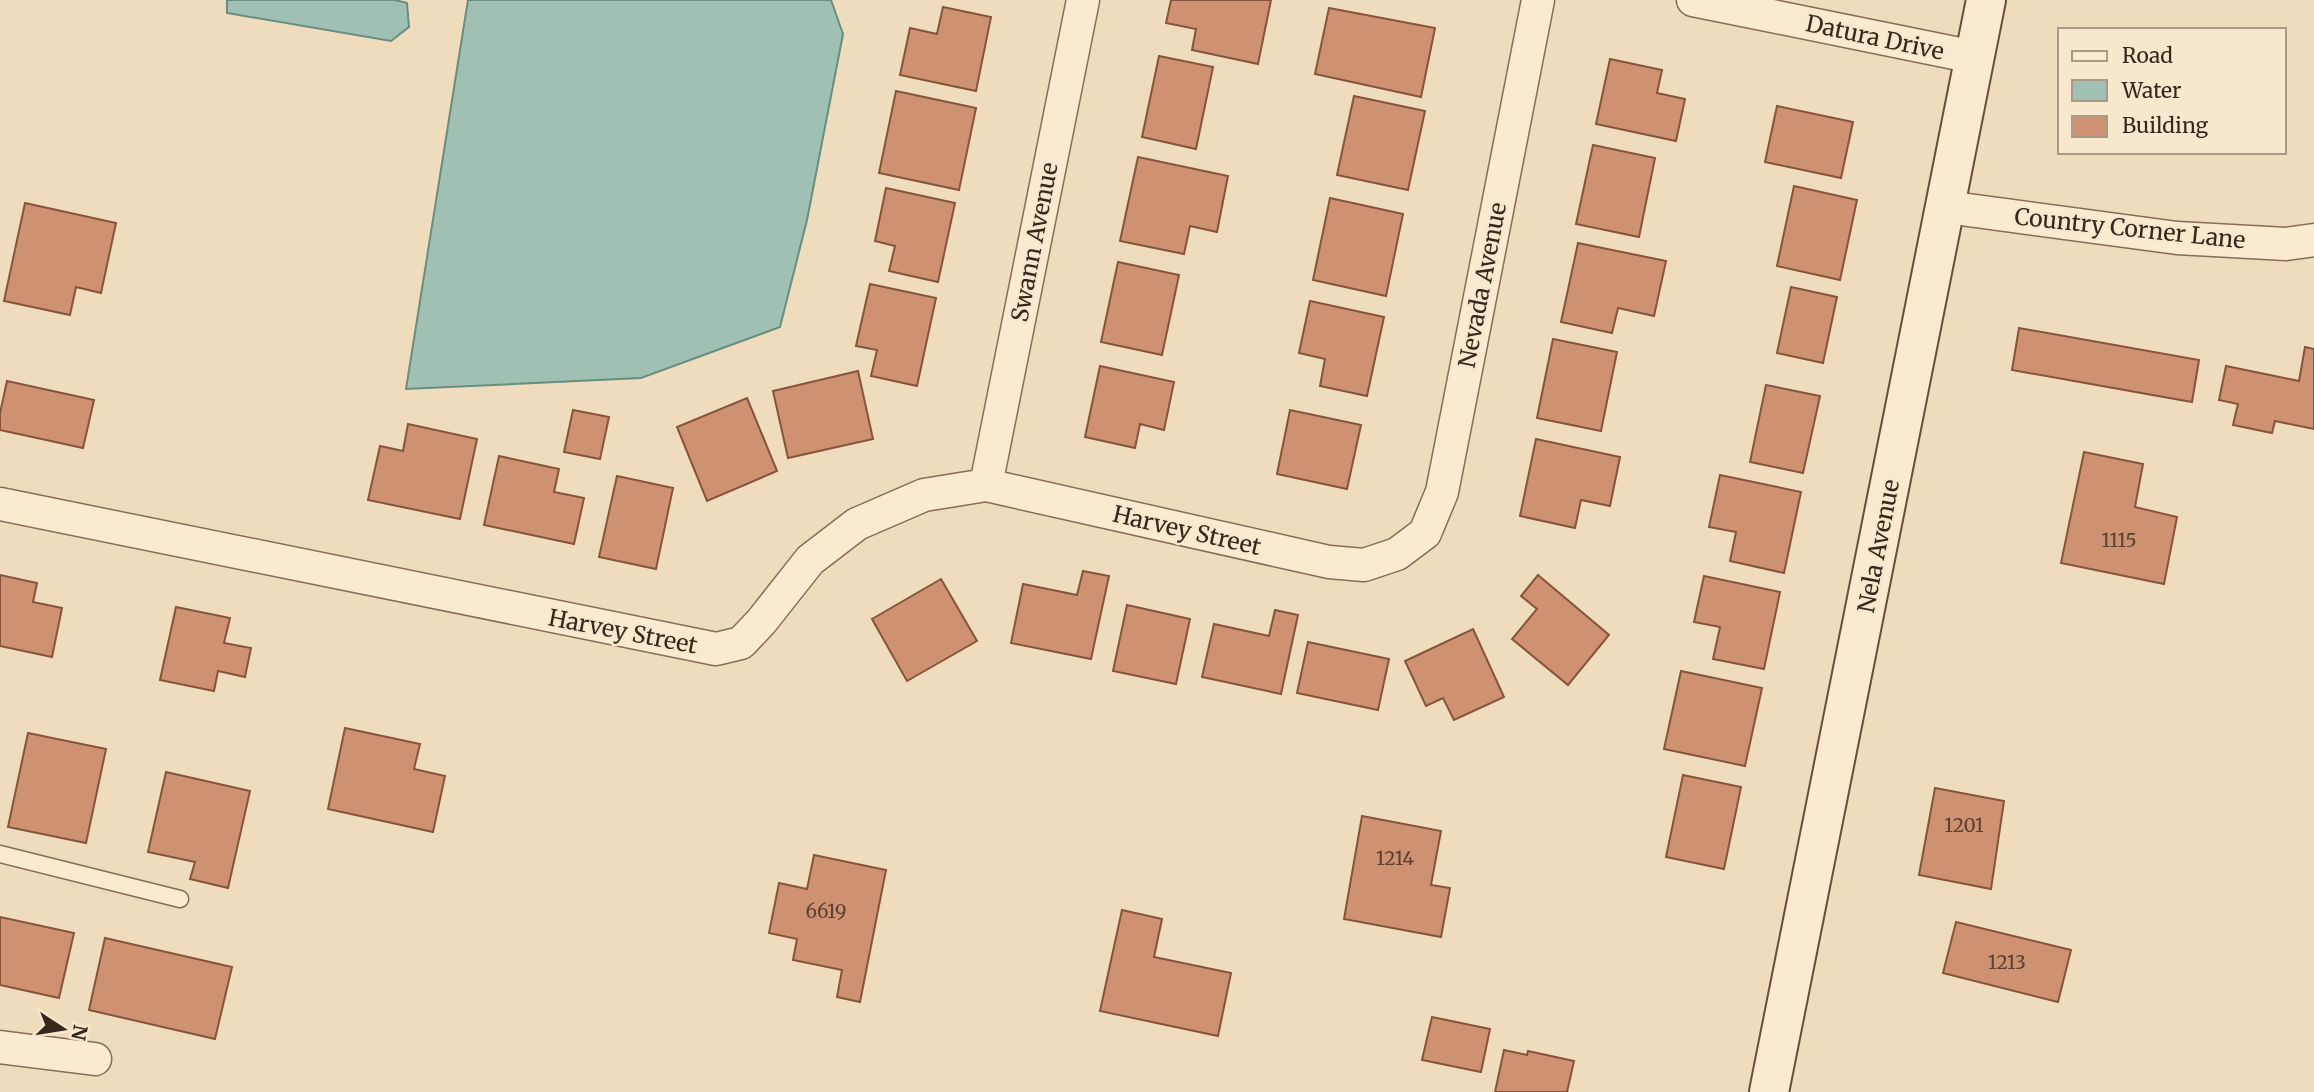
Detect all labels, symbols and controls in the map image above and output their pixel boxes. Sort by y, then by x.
street label: Datura Drive [1803,8,1947,66]
legend [2058,28,2286,154]
text: Road [2122,42,2173,69]
text: Water [2121,77,2181,104]
text: Building [2122,112,2209,139]
street label: Swann Avenue [1004,160,1064,324]
street label: Nevada Avenue [1452,200,1512,370]
street label: Country Corner Lane [2013,201,2247,255]
street label: Nela Avenue [1851,477,1905,615]
street label: Harvey Street [1110,499,1264,561]
house number: 1115 [2101,528,2137,552]
street label: Harvey Street [546,602,700,660]
house number: 1201 [1944,813,1984,837]
house number: 1214 [1376,846,1414,870]
house number: 6619 [806,899,846,923]
house number: 1213 [1988,950,2026,974]
north arrow [28,994,98,1064]
text: N [66,1023,93,1042]

